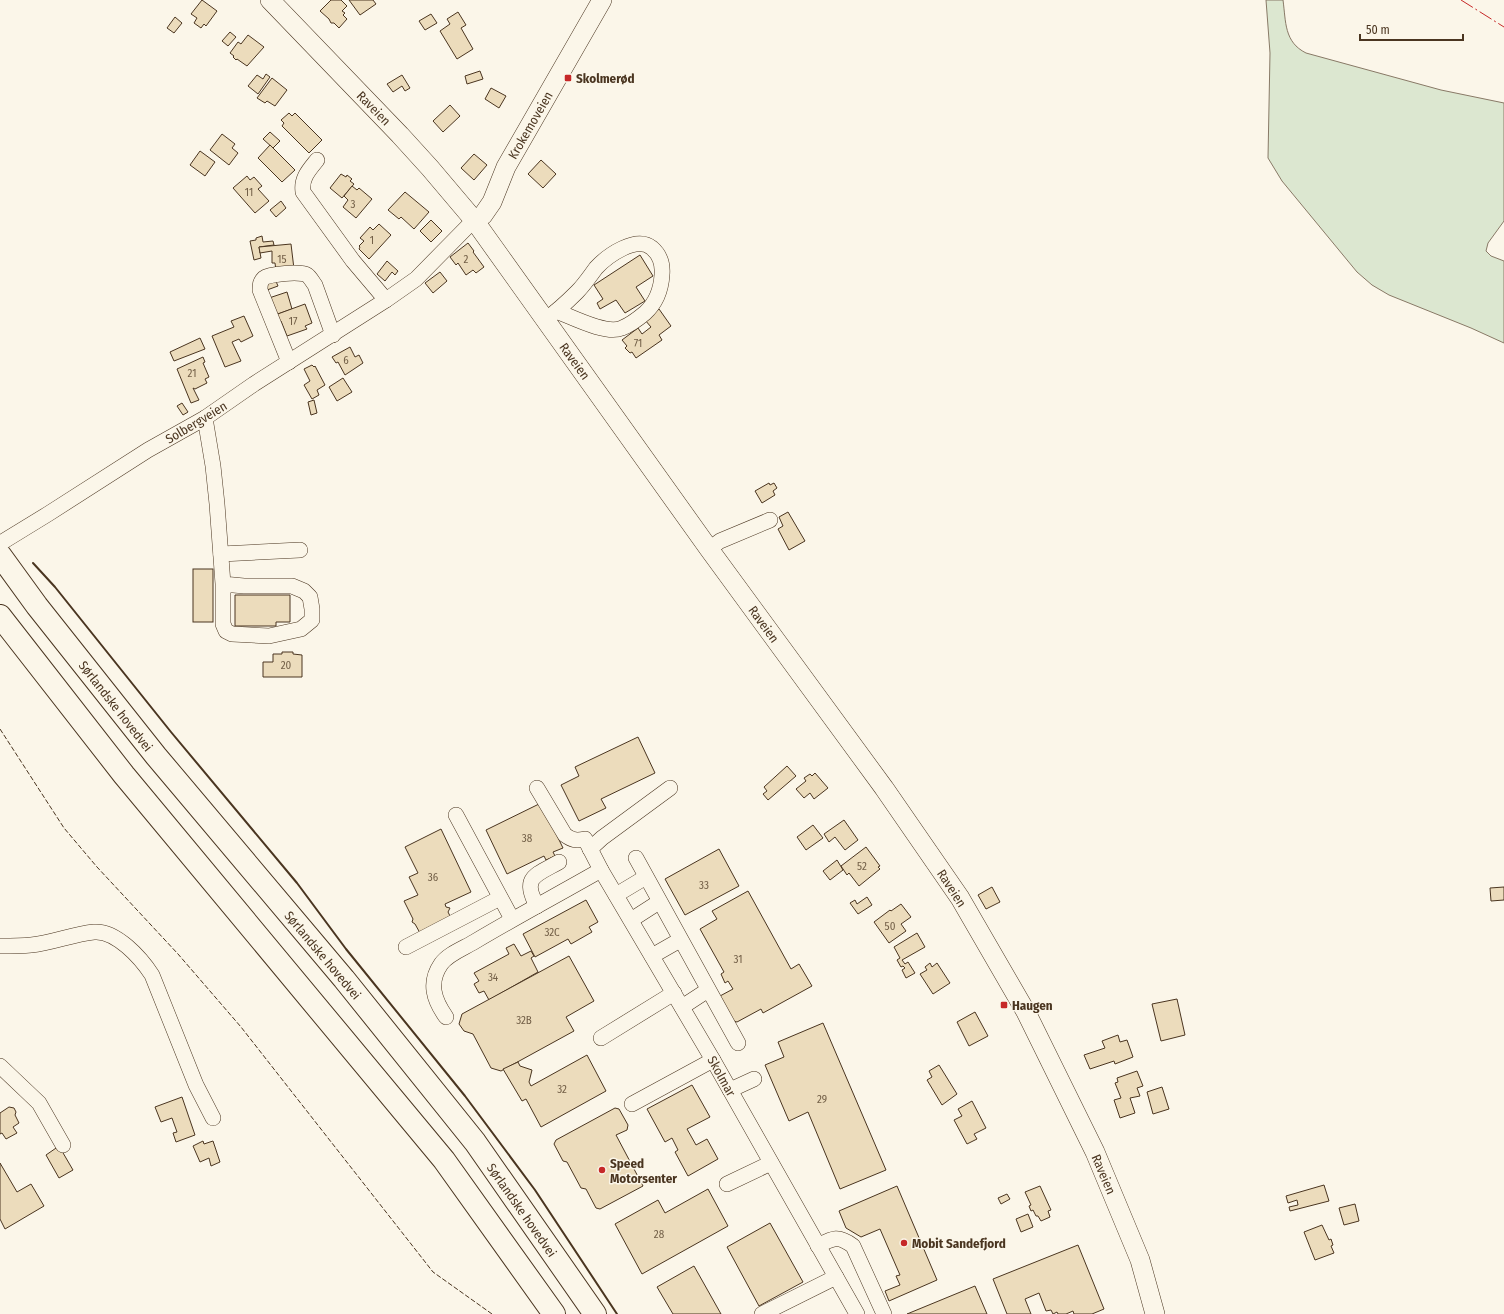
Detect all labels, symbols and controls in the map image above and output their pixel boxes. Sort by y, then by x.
scale bar [1360,16,1463,42]
text: 50 m [1366,23,1390,37]
place label: Skolmerød [576,71,635,86]
marker: Skolmerød [563,73,573,83]
street label: Raveien [354,88,394,129]
street label: Krokemoveien [505,89,556,162]
house number: 11 [245,186,253,199]
house number: 3 [351,198,356,211]
house number: 1 [370,234,374,247]
house number: 15 [277,253,287,266]
house number: 2 [464,253,469,266]
house number: 17 [289,315,298,328]
house number: 71 [634,337,642,350]
street label: Raveien [556,340,593,383]
house number: 6 [343,354,349,367]
house number: 21 [188,367,196,380]
street label: Solbergveien [163,398,230,447]
street label: Raveien [745,603,782,646]
street label: Sørlandske hovedvei [76,658,156,754]
house number: 20 [281,659,292,672]
house number: 38 [522,832,533,845]
house number: 52 [857,860,867,873]
street label: Raveien [934,867,969,910]
house number: 36 [428,871,439,884]
house number: 33 [699,879,709,892]
street label: Sørlandske hovedvei [281,908,364,1002]
house number: 50 [885,920,896,933]
house number: 32C [544,926,560,939]
house number: 31 [734,953,743,966]
house number: 34 [488,971,499,984]
place label: Haugen [1012,998,1053,1013]
marker: Haugen [999,1000,1009,1010]
house number: 32B [516,1014,532,1027]
street label: Skolmar [704,1054,739,1099]
house number: 32 [557,1083,567,1096]
house number: 29 [817,1093,827,1106]
street label: Raveien [1088,1152,1119,1196]
place label: Speed Motorsenter [610,1156,677,1186]
street label: Sørlandske hovedvei [484,1161,559,1260]
marker: Speed Motorsenter [597,1165,607,1175]
house number: 28 [654,1228,665,1241]
place label: Mobit Sandefjord [912,1236,1006,1251]
marker: Mobit Sandefjord [899,1238,909,1248]

